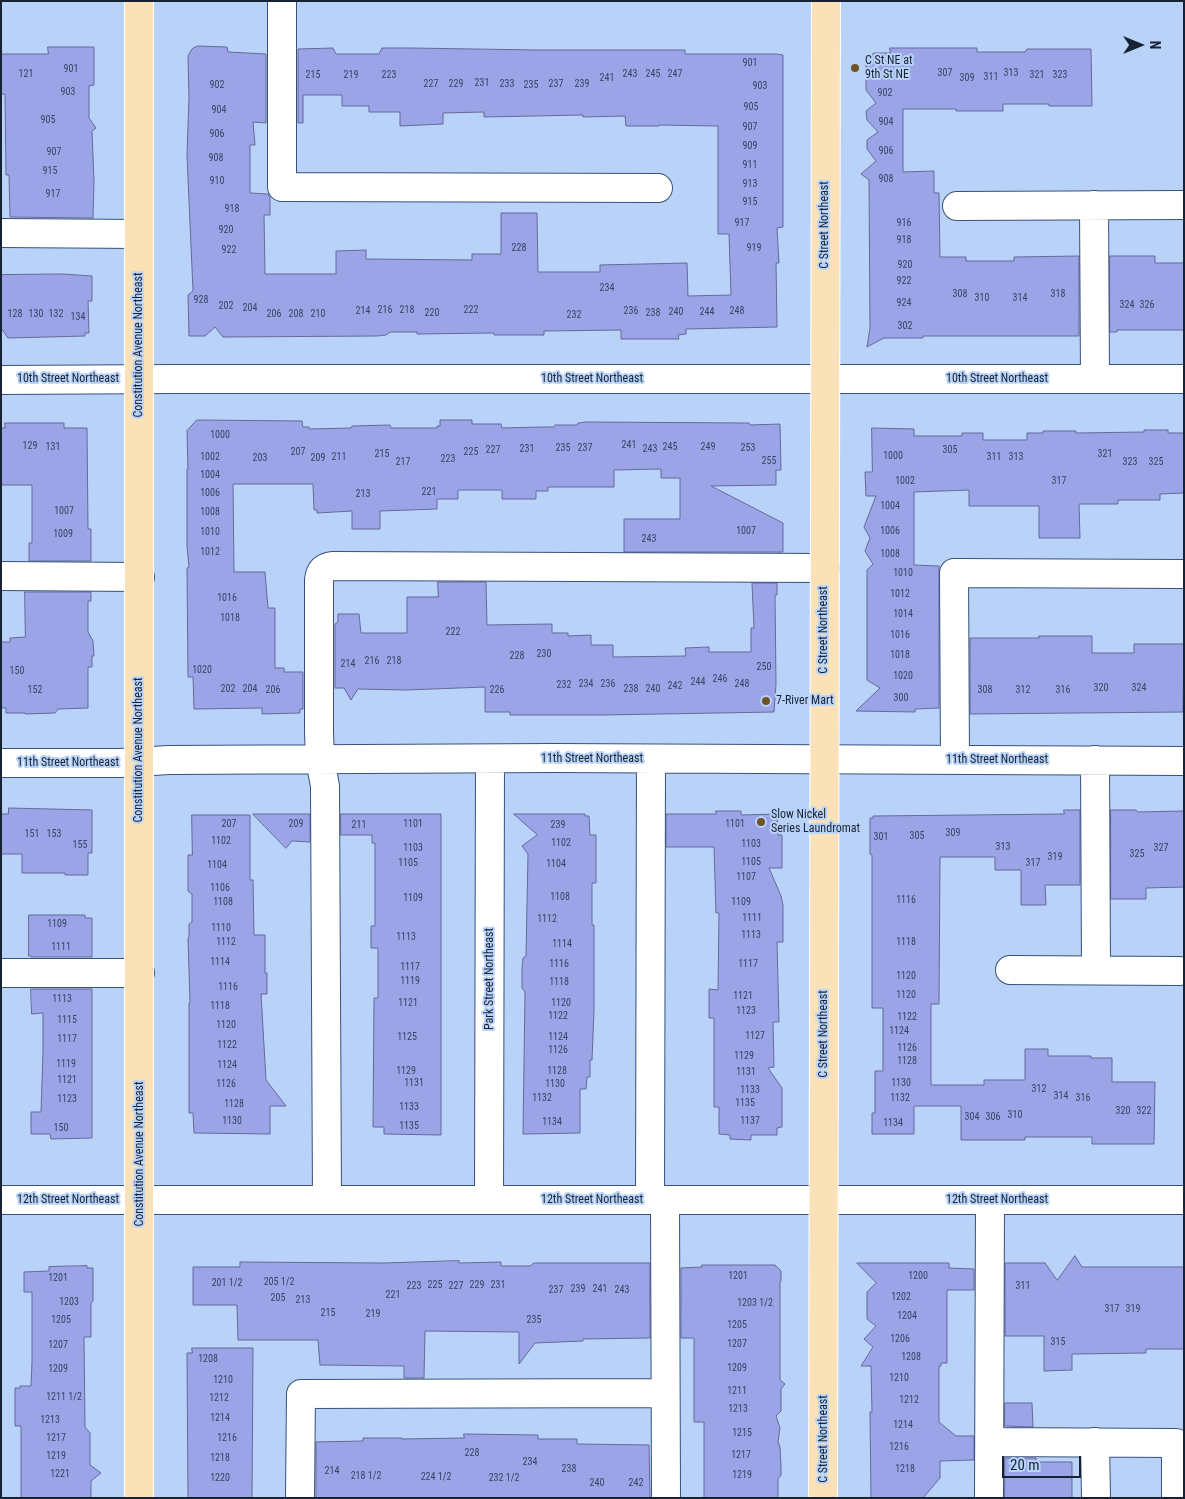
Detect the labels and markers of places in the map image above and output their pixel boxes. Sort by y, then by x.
place label: C St NE at 9th St NE [865,54,913,82]
marker: C St NE at 9th St NE [849,62,861,74]
place label: 7-River Mart [776,694,833,708]
marker: 7-River Mart [760,695,772,707]
place label: Slow Nickel Series Laundromat [771,808,860,836]
marker: Slow Nickel Series Laundromat [755,816,767,828]

